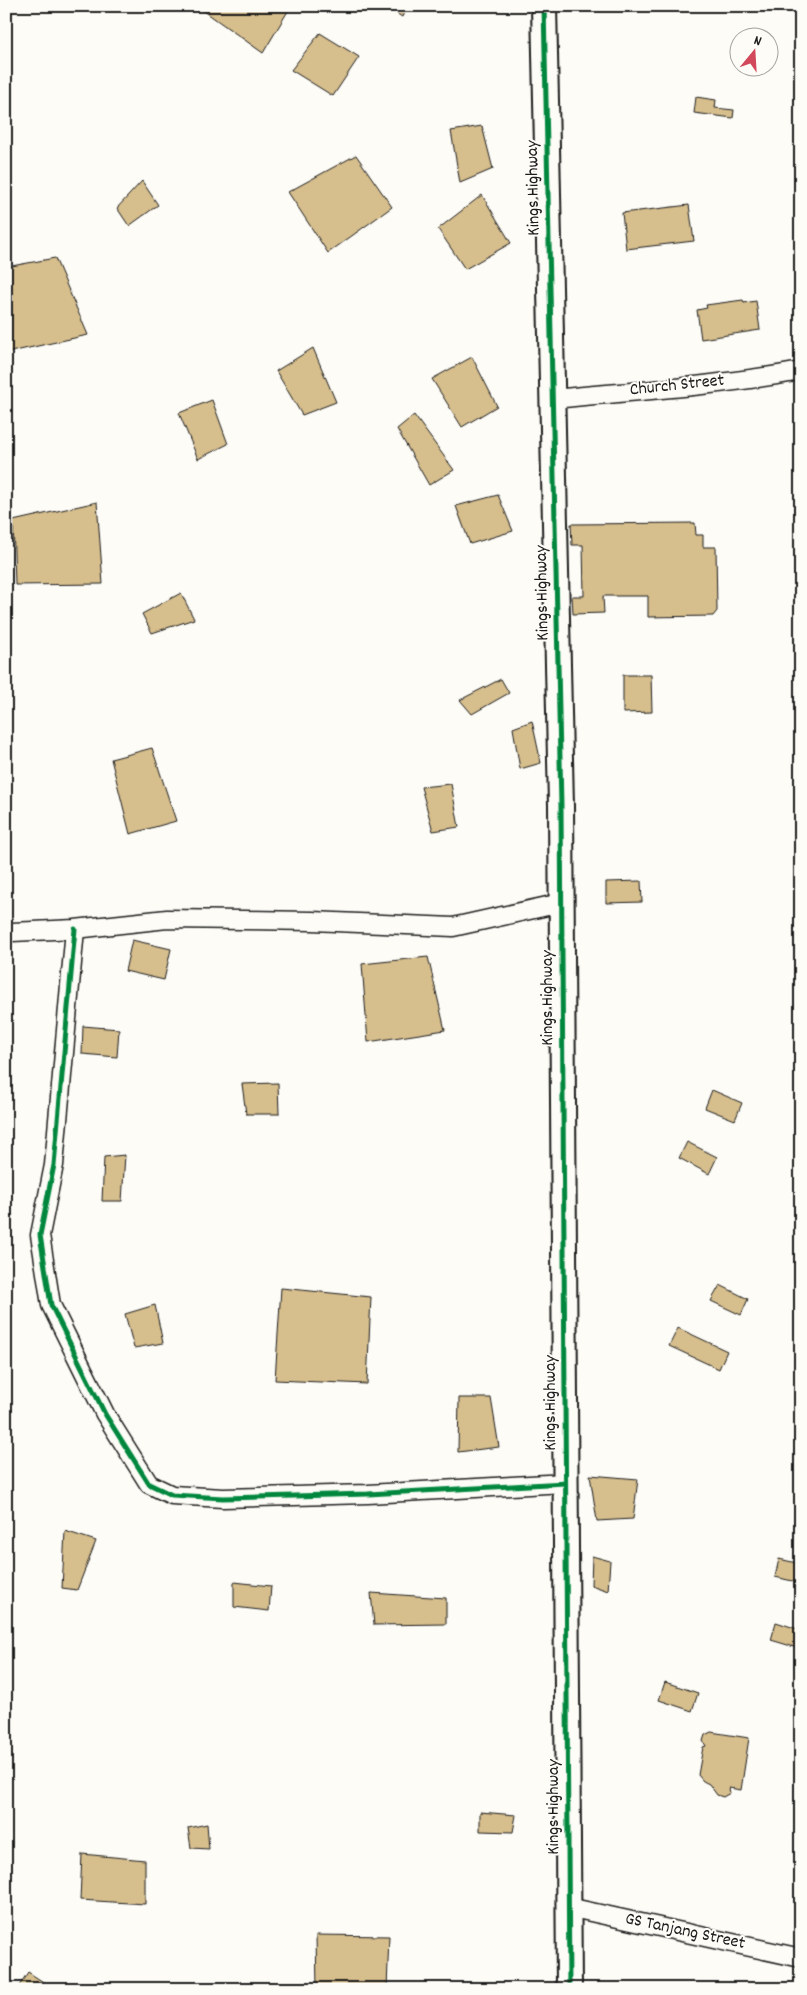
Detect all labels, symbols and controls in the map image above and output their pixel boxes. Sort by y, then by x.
north arrow [730,28,780,78]
text: N [751,31,764,52]
street label: Kings Highway [521,139,547,236]
street label: Church Street [628,369,726,403]
street label: Kings Highway [530,544,556,641]
street label: Kings Highway [536,950,561,1046]
street label: Kings Highway [539,1355,564,1451]
street label: Kings Highway [542,1759,567,1855]
street label: GS Tanjang Street [623,1907,748,1957]

